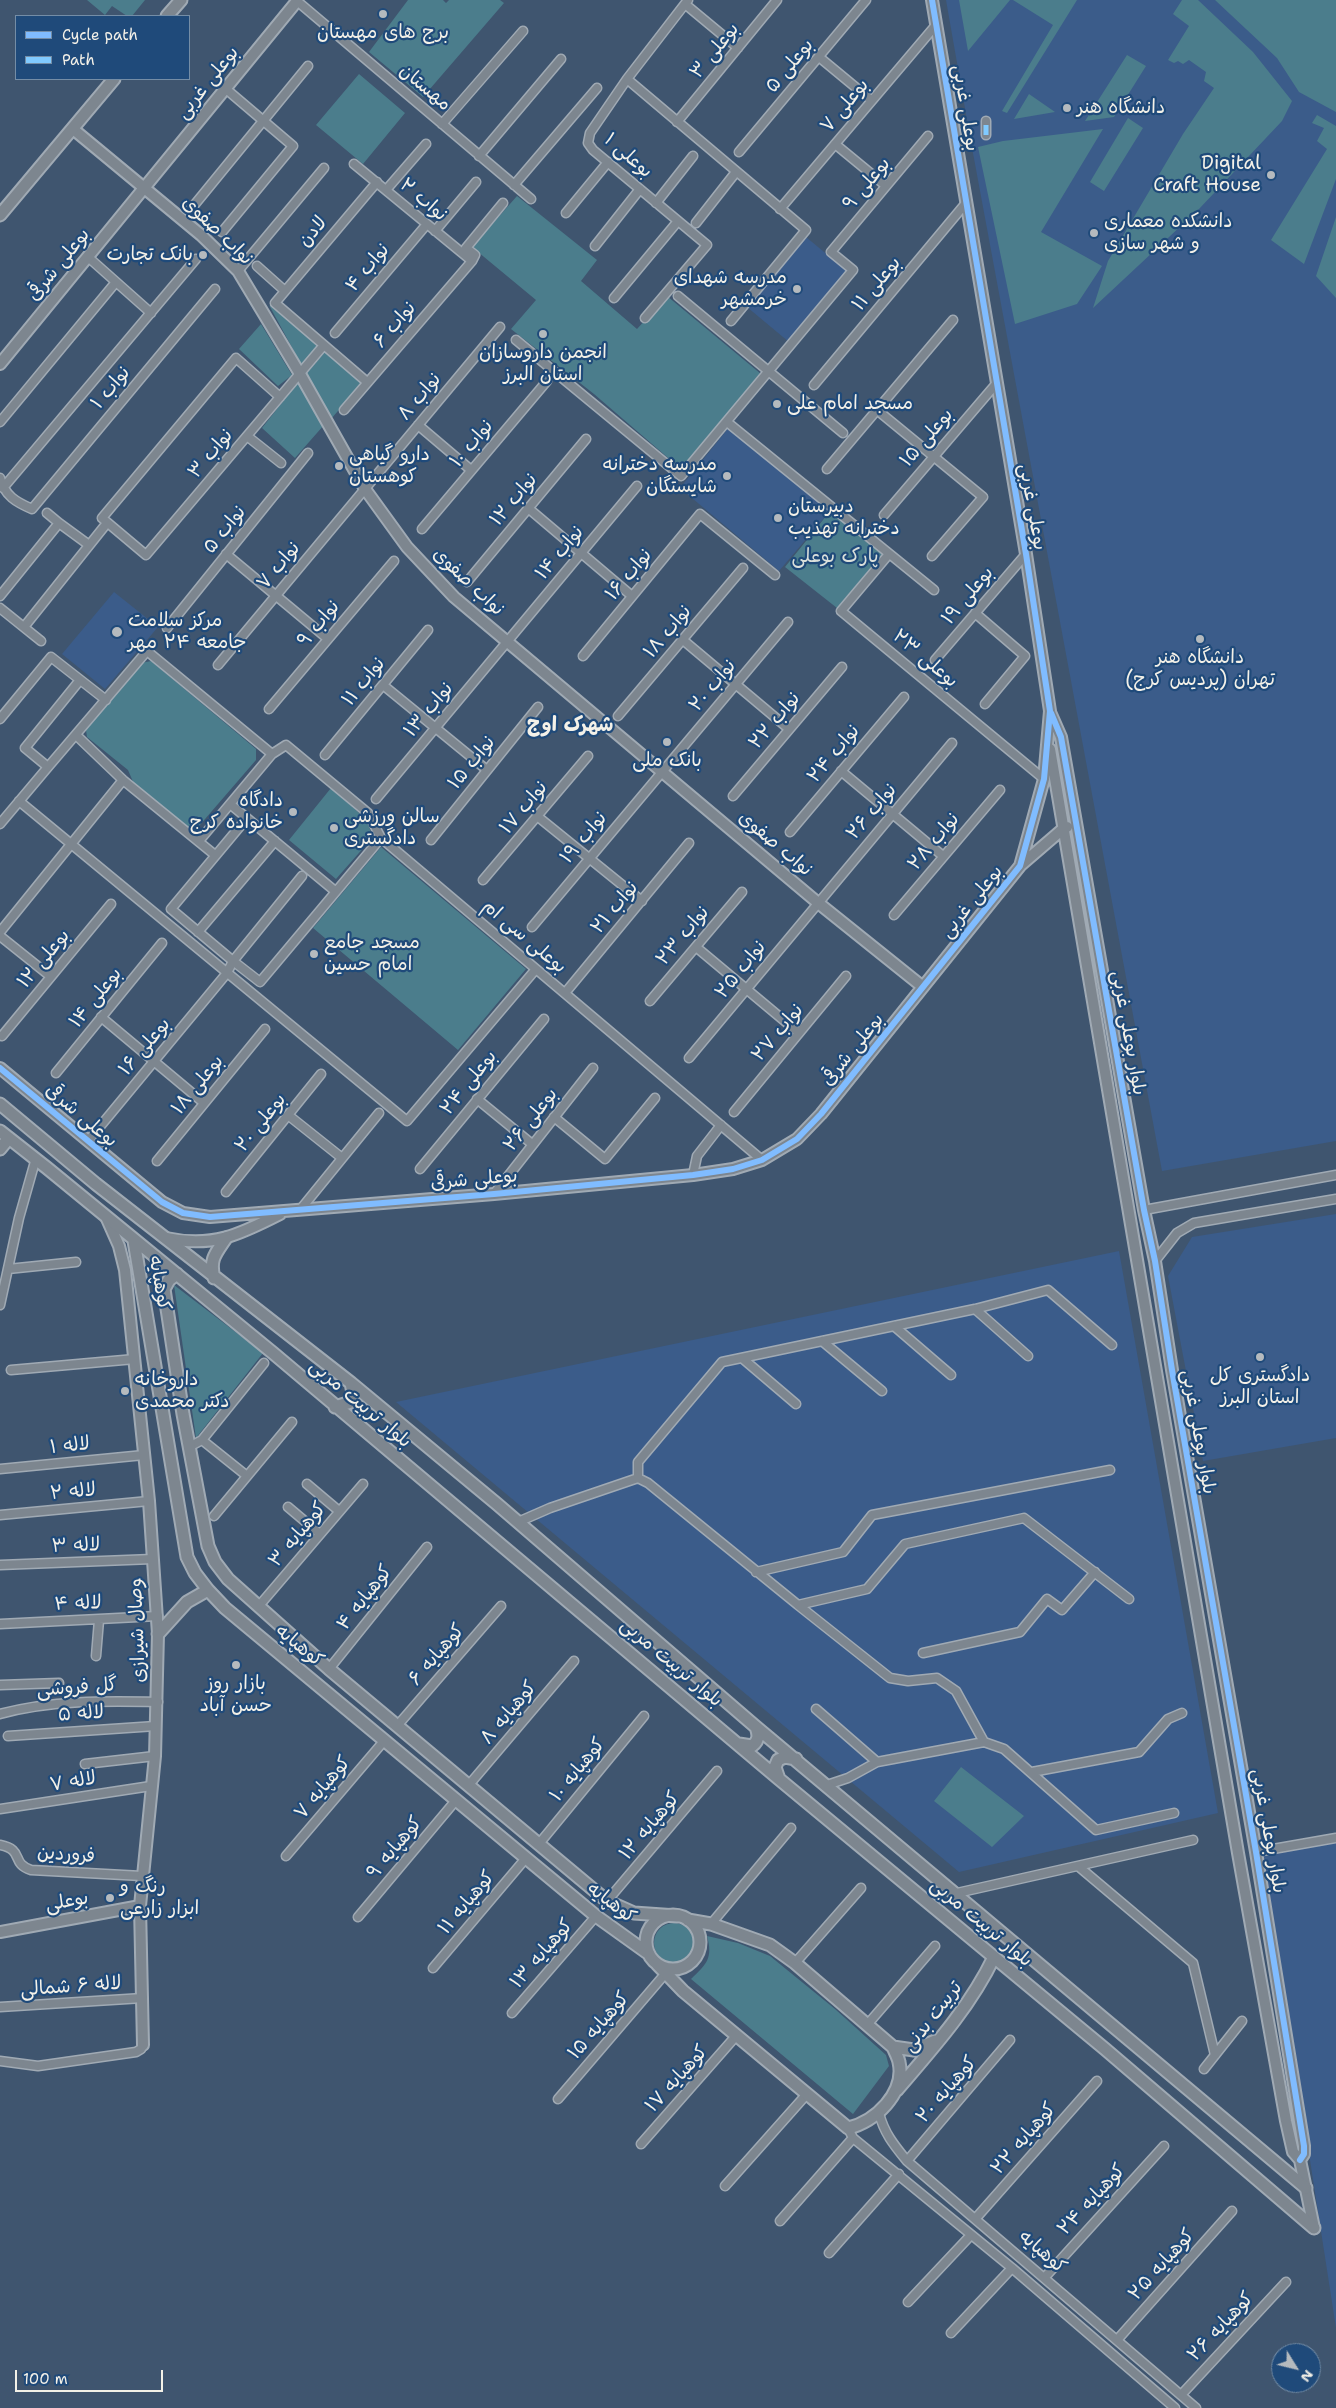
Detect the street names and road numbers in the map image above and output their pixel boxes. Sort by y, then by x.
street label: بوعلی ۳ [686,18,744,84]
street label: بوعلی ۵ [761,34,819,98]
street label: بوعلی غربی [172,42,244,124]
street label: مهستان [394,60,456,116]
street label: بوعلی غربی [947,63,983,153]
street label: بوعلی ۷ [816,74,874,138]
street label: بوعلی ۱ [599,129,657,183]
street label: بوعلی ۹ [838,153,896,215]
street label: نواب ۲ [395,174,451,226]
street label: نواب صفوی [177,192,257,270]
street label: لادن [294,212,332,252]
street label: بوعلی شرقی [23,224,95,306]
street label: نواب ۴ [341,239,395,297]
street label: بوعلی ۱۱ [848,252,906,316]
street label: نواب ۶ [369,297,421,353]
street label: نواب ۱ [87,362,135,414]
street label: نواب ۸ [393,368,447,426]
street label: بوعلی ۱۵ [895,404,959,472]
street label: نواب ۱۰ [446,416,498,472]
street label: نواب ۳ [184,425,238,483]
street label: بوعلی غربی [1013,462,1051,552]
street label: نواب ۱۲ [485,469,543,531]
street label: نواب ۵ [199,501,251,559]
street label: نواب ۱۴ [531,521,589,585]
street label: نواب ۷ [252,537,306,595]
street label: نواب صفوی [428,543,508,621]
street label: نواب ۱۶ [601,545,657,605]
street label: بوعلی ۱۹ [937,562,999,630]
street label: نواب ۹ [293,596,345,652]
street label: نواب ۱۸ [639,601,697,663]
street label: بوعلی ۲۳ [888,625,962,693]
street label: نواب ۱۱ [338,653,390,711]
street label: نواب ۲۰ [685,655,741,717]
street label: نواب ۱۳ [400,678,458,742]
street label: نواب ۲۲ [745,688,805,754]
street label: نواب ۲۴ [803,720,865,788]
street label: نواب ۱۵ [444,732,500,794]
street label: نواب ۱۷ [495,777,553,839]
street label: نواب ۲۶ [842,779,902,845]
street label: نواب ۱۹ [556,807,612,869]
street label: نواب صفوی [733,807,817,881]
street label: نواب ۲۸ [903,809,965,875]
street label: بوعلی غربی [936,861,1008,943]
street label: نواب ۲۱ [586,877,644,939]
street label: بوعلی سی ام [477,895,571,979]
street label: نواب ۲۳ [652,902,714,970]
street label: بوعلی ۱۲ [13,925,75,993]
street label: نواب ۲۵ [711,936,771,1004]
street label: بوعلی ۱۴ [65,963,127,1033]
street label: بلوار بوعلی غربی [1106,969,1150,1097]
street label: نواب ۲۷ [747,1000,809,1066]
street label: بوعلی شرقی [817,1009,889,1091]
street label: بوعلی ۱۶ [114,1013,176,1081]
street label: بوعلی ۲۴ [436,1046,502,1120]
street label: بوعلی ۱۸ [167,1051,229,1119]
street label: بوعلی شرقی [40,1079,122,1153]
street label: بوعلی ۲۶ [499,1084,563,1156]
street label: بوعلی ۲۰ [230,1089,292,1157]
street label: بوعلی شرقی [430,1165,518,1195]
street label: کوهپایه [143,1253,175,1313]
street label: بلوار تربیت مربی [304,1355,416,1453]
street label: بلوار بوعلی غربی [1176,1368,1220,1496]
street label: لاله ۱ [49,1433,91,1459]
street label: لاله ۲ [49,1479,97,1505]
street label: کوهپایه ۳ [264,1498,332,1572]
street label: لاله ۳ [51,1534,101,1558]
street label: کوهپایه ۴ [332,1561,398,1635]
street label: وصال شیرازی [125,1577,151,1683]
street label: لاله ۴ [54,1592,102,1616]
street label: بلوار تربیت مربی [615,1614,727,1712]
street label: کوهپایه [270,1620,328,1672]
street label: کوهپایه ۶ [404,1620,470,1690]
street label: گل فروشی [36,1674,118,1702]
street label: کوهپایه ۸ [476,1677,542,1749]
street label: لاله ۵ [57,1701,105,1727]
street label: کوهپایه ۱۰ [545,1734,611,1806]
street label: کوهپایه ۷ [290,1752,356,1824]
street label: لاله ۷ [48,1767,98,1797]
street label: بلوار بوعلی غربی [1246,1767,1290,1895]
street label: کوهپایه ۱۲ [615,1787,685,1865]
street label: کوهپایه ۹ [362,1812,428,1884]
street label: فروردین [36,1842,96,1868]
street label: کوهپایه ۱۱ [434,1866,500,1940]
street label: بلوار تربیت مربی [925,1874,1037,1972]
street label: کوهپایه [582,1877,640,1929]
street label: بوعلی [44,1887,90,1917]
street label: کوهپایه ۱۳ [506,1915,578,1993]
street label: لاله ۶ شمالی [20,1972,122,2002]
street label: تربیت بدنی [898,1977,968,2057]
street label: کوهپایه ۱۵ [563,1987,635,2065]
street label: کوهپایه ۱۷ [641,2041,713,2117]
street label: کوهپایه ۲۰ [912,2052,982,2128]
street label: کوهپایه ۲۲ [987,2098,1061,2180]
street label: کوهپایه ۲۴ [1053,2160,1131,2240]
street label: کوهپایه [1013,2225,1071,2279]
street label: کوهپایه ۲۵ [1124,2225,1200,2305]
street label: کوهپایه ۲۶ [1183,2288,1259,2366]

